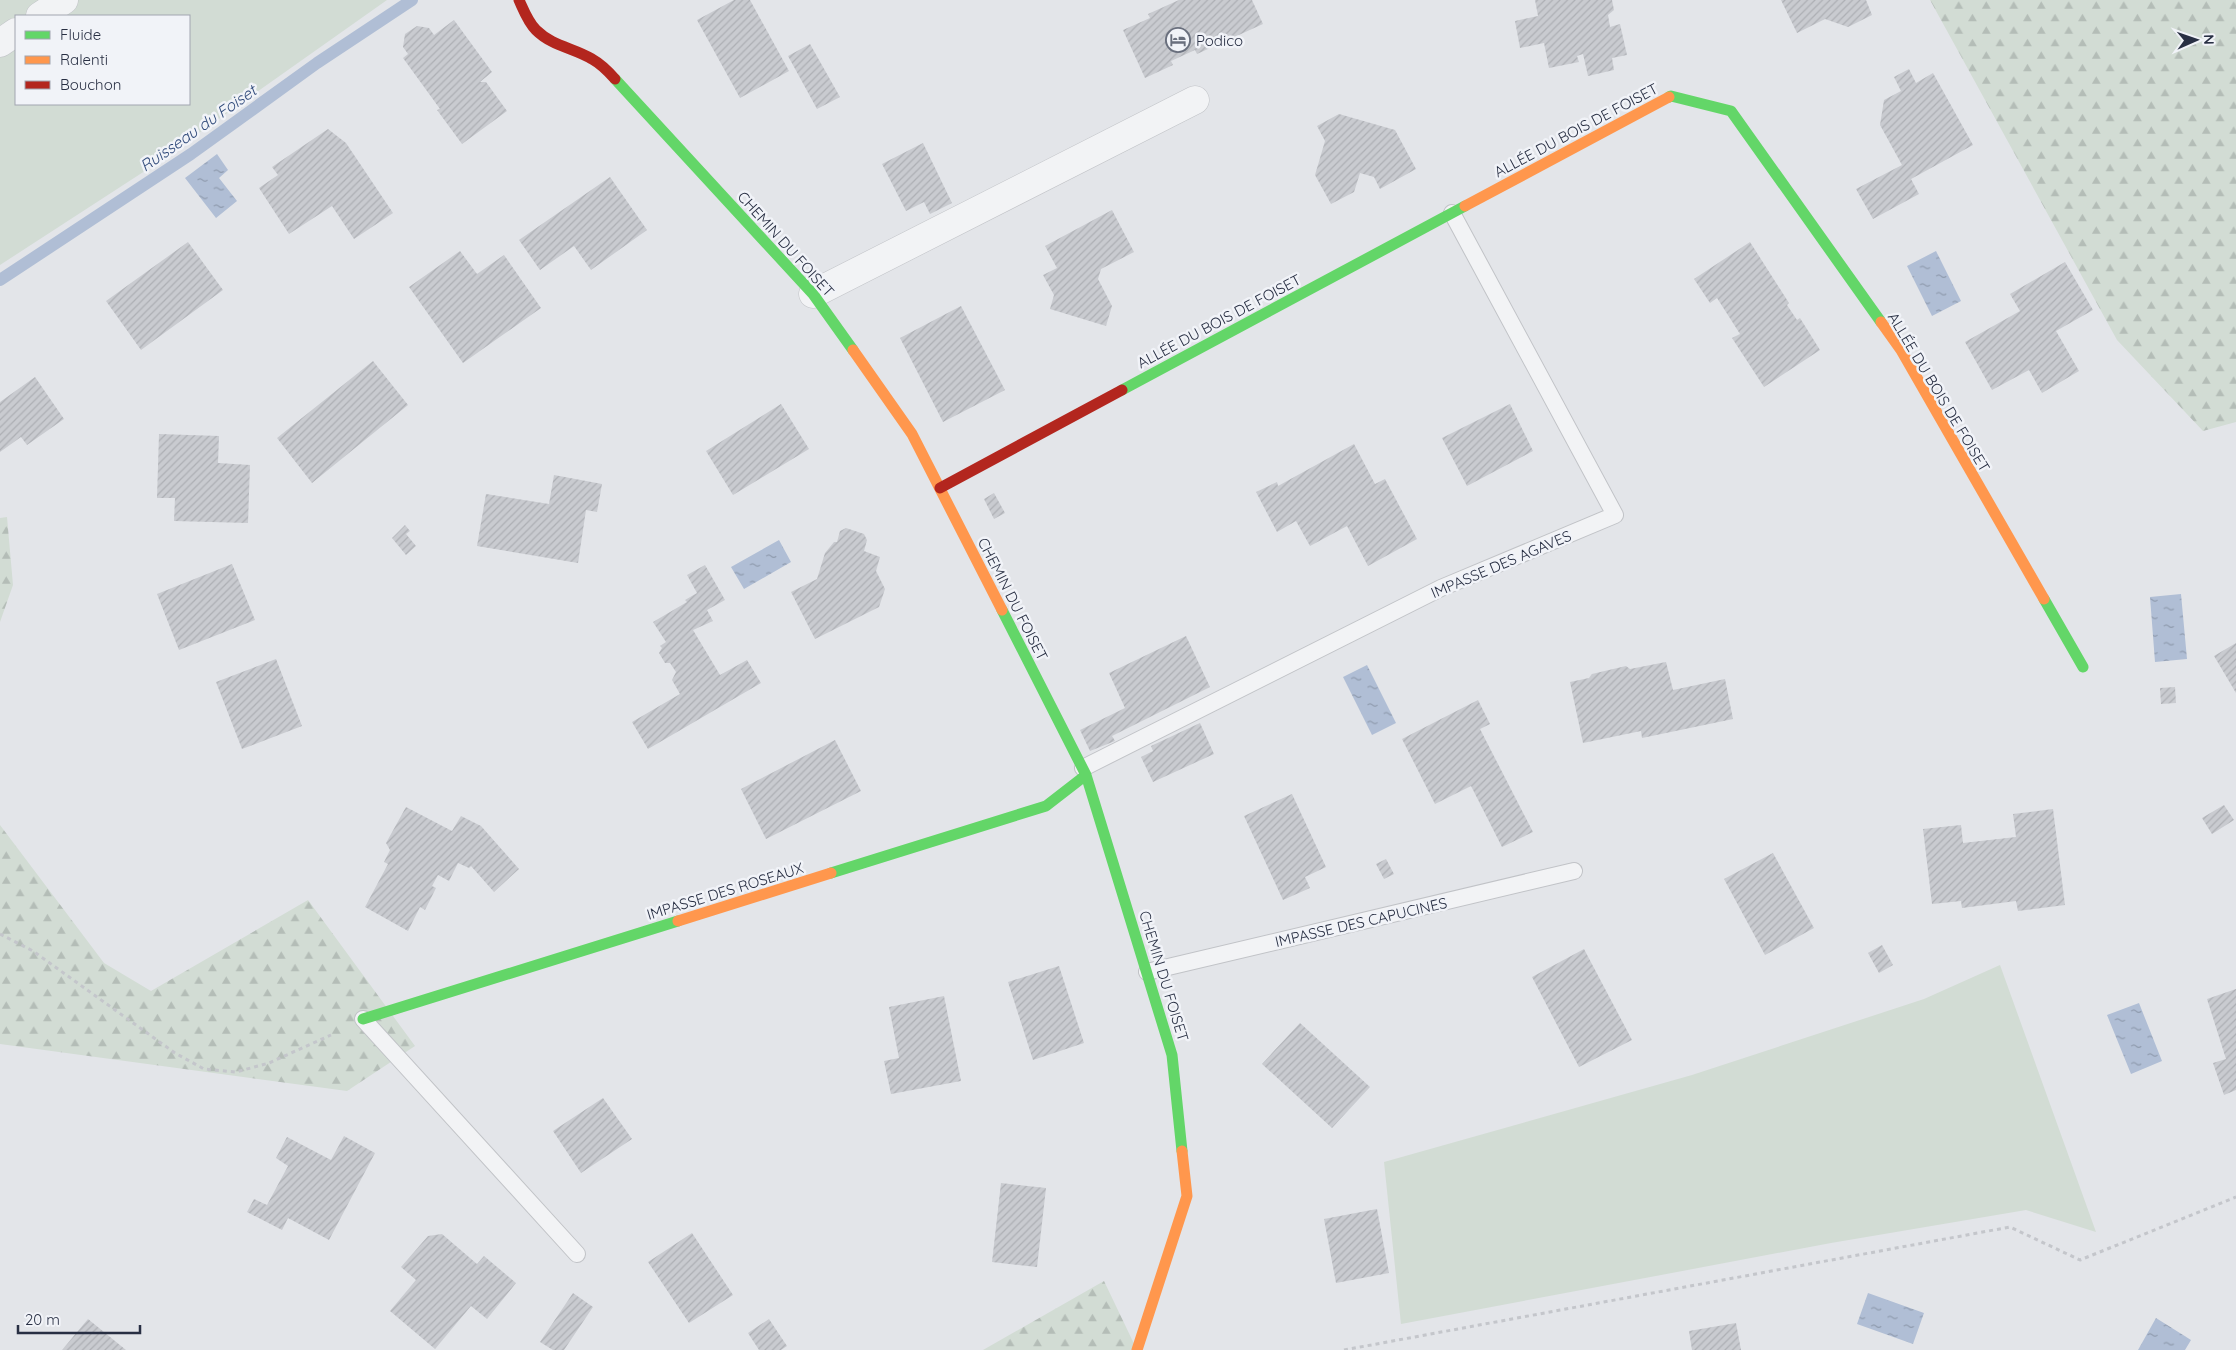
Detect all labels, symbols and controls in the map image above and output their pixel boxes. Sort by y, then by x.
legend [15,15,190,105]
north arrow [2171,15,2221,65]
text: Fluide [60,25,101,44]
hotel icon: Podico [1165,27,1191,53]
place label: Podico [1196,31,1243,50]
text: N [2200,34,2218,45]
text: Ralenti [60,50,108,69]
text: Bouchon [60,75,121,94]
water label: Ruisseau du Foiset [136,79,261,176]
street label: ALLÉE DU BOIS DE FOISET [1491,79,1661,181]
street label: CHEMIN DU FOISET [734,187,838,301]
street label: ALLÉE DU BOIS DE FOISET [1134,270,1304,372]
street label: ALLÉE DU BOIS DE FOISET [1884,309,1994,475]
street label: IMPASSE DES AGAVES [1428,526,1574,602]
street label: CHEMIN DU FOISET [974,534,1052,664]
street label: IMPASSE DES ROSEAUX [644,858,806,924]
street label: IMPASSE DES CAPUCINES [1273,893,1449,951]
street label: CHEMIN DU FOISET [1135,908,1193,1044]
scale bar [18,1302,140,1334]
text: 20 m [25,1310,60,1329]

